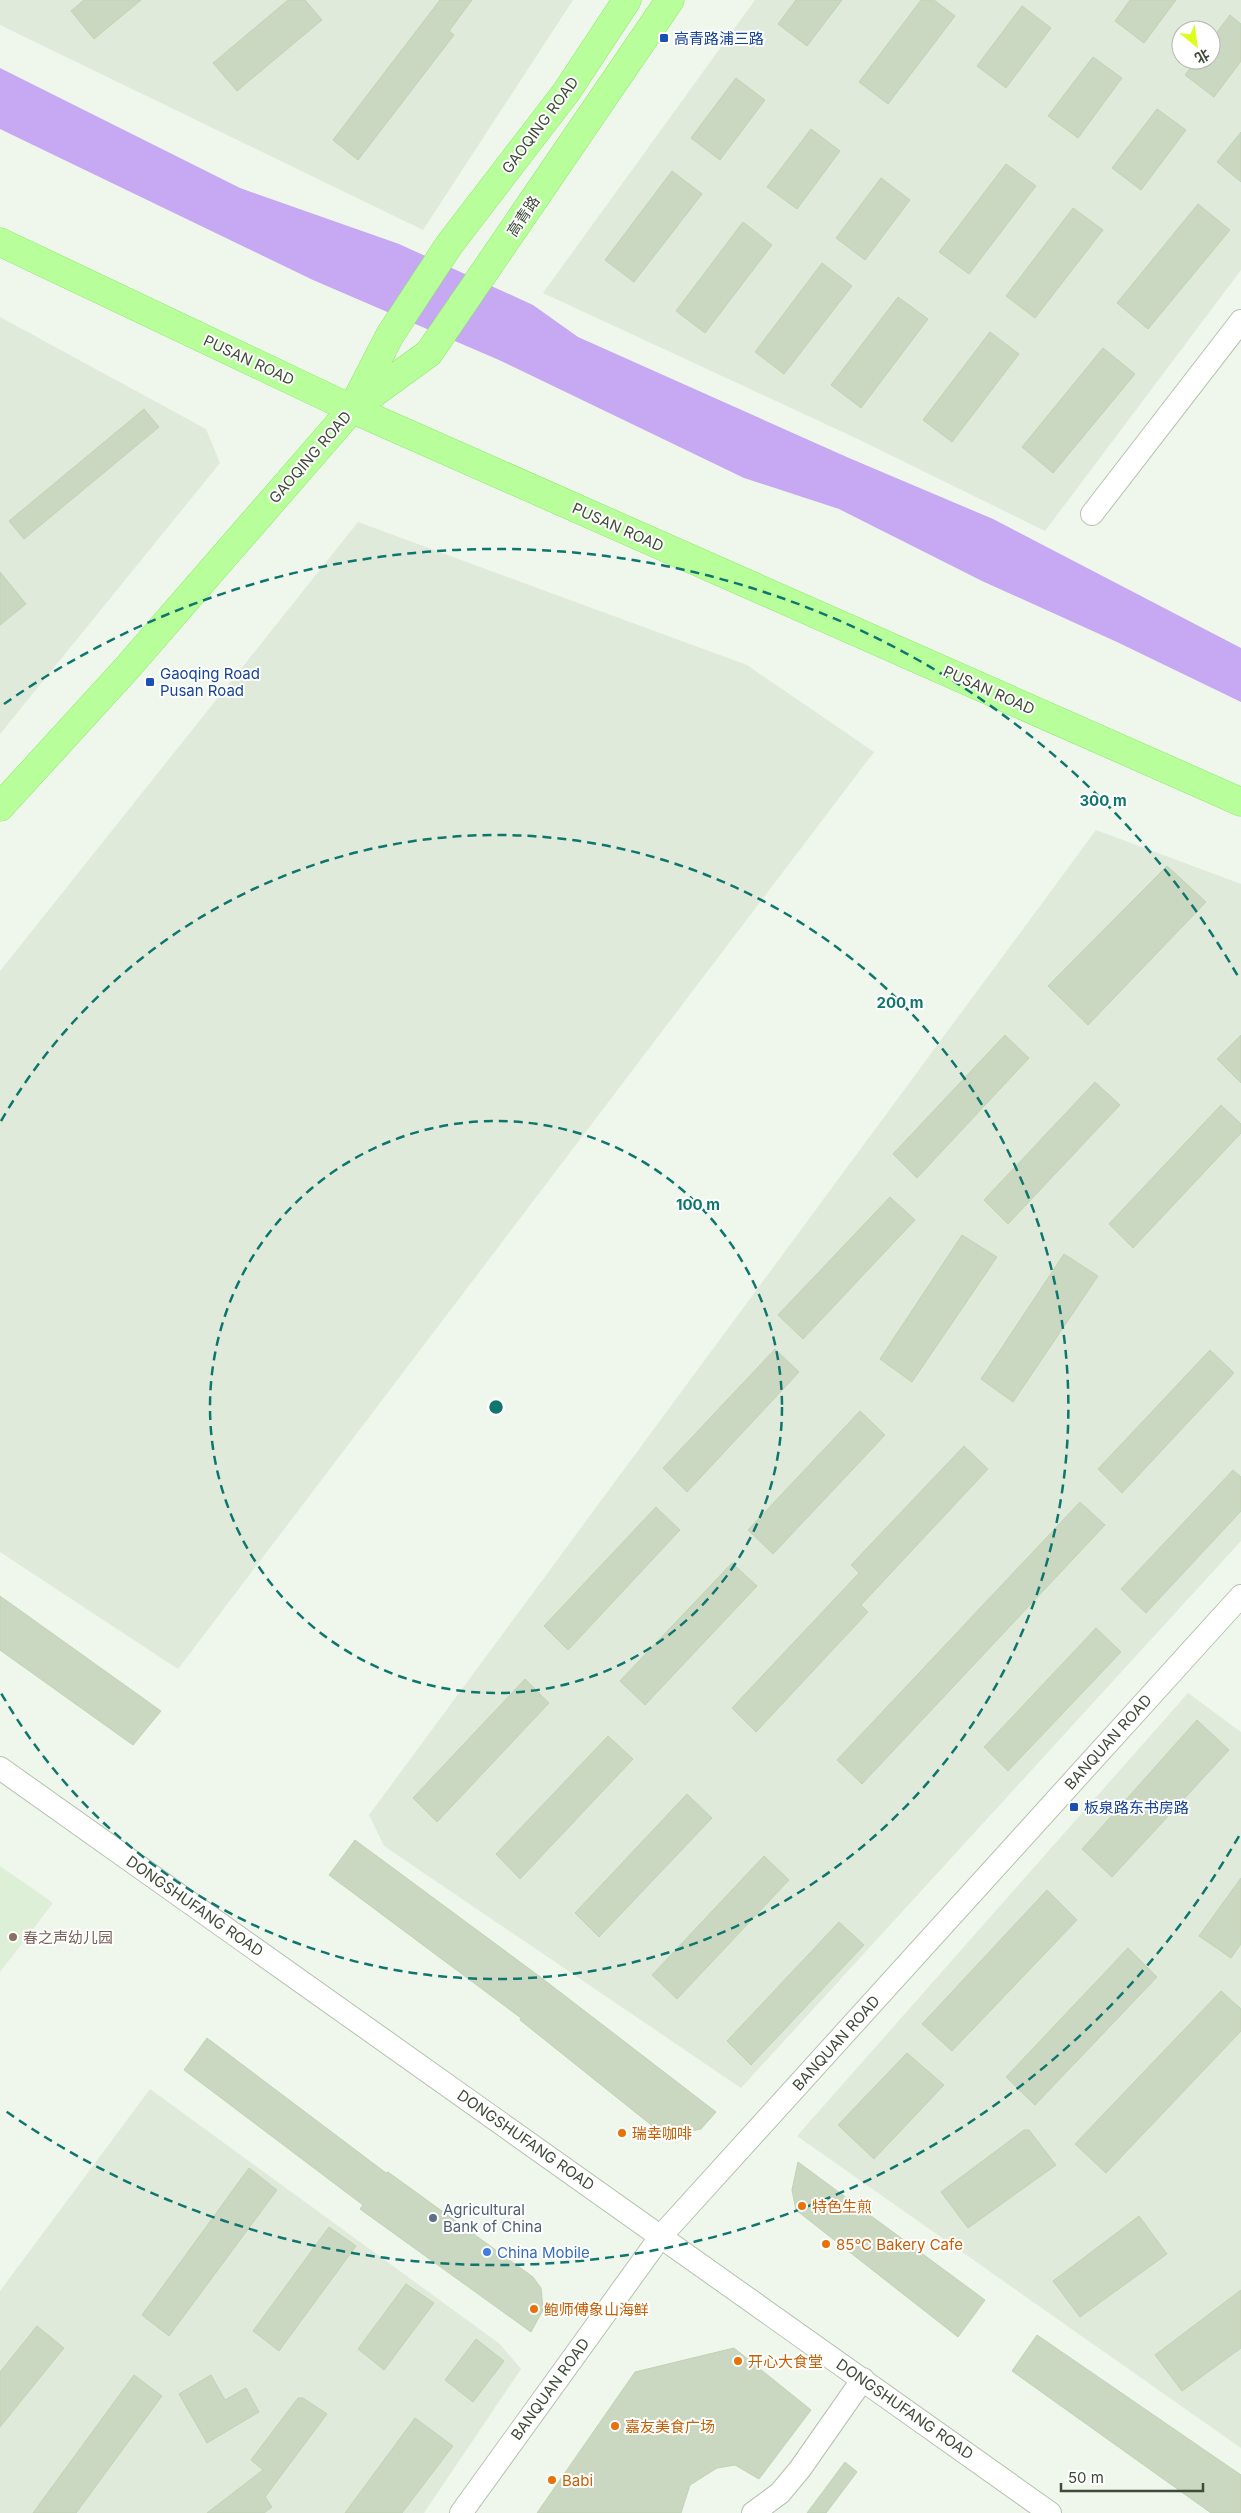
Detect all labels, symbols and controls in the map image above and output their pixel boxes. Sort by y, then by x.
north arrow [1171,20,1221,70]
place label: 高青路浦三路 [674,29,764,48]
marker: 高青路浦三路 [658,32,670,44]
text: 北 [1192,46,1213,68]
street label: GAOQING ROAD [497,73,583,177]
street label: 高青路 [503,192,543,240]
street label: PUSAN ROAD [201,331,297,389]
street label: GAOQING ROAD [265,407,355,507]
street label: PUSAN ROAD [569,498,667,556]
street label: PUSAN ROAD [940,661,1038,719]
place label: Gaoqing Road Pusan Road [160,664,260,700]
marker: Gaoqing Road Pusan Road [144,676,156,688]
text: 300 m [1079,791,1127,810]
text: 200 m [877,993,923,1012]
text: 100 m [676,1195,720,1214]
centre of rings [487,1398,505,1416]
street label: BANQUAN ROAD [1060,1691,1156,1793]
place label: 板泉路东书房路 [1084,1798,1189,1817]
marker: 板泉路东书房路 [1068,1801,1080,1813]
street label: DONGSHUFANG ROAD [123,1851,267,1961]
place label: 春之声幼儿园 [23,1928,113,1947]
marker: 春之声幼儿园 [7,1931,19,1943]
street label: BANQUAN ROAD [788,1992,884,2094]
street label: DONGSHUFANG ROAD [454,2085,598,2195]
place label: 瑞幸咖啡 [632,2124,692,2143]
marker: 瑞幸咖啡 [616,2127,628,2139]
place label: 特色生煎 [812,2197,872,2216]
place label: Agricultural Bank of China [443,2200,542,2236]
marker: 特色生煎 [796,2200,808,2212]
marker: Agricultural Bank of China [427,2212,439,2224]
place label: 85°C Bakery Cafe [836,2235,963,2254]
marker: 85°C Bakery Cafe [820,2238,832,2250]
place label: China Mobile [497,2243,590,2262]
marker: China Mobile [481,2246,493,2258]
place label: 鲍师傅象山海鲜 [544,2300,649,2319]
marker: 鲍师傅象山海鲜 [528,2303,540,2315]
street label: BANQUAN ROAD [507,2334,593,2444]
place label: 开心大食堂 [748,2352,823,2371]
street label: DONGSHUFANG ROAD [833,2354,977,2464]
marker: 开心大食堂 [732,2355,744,2367]
place label: 嘉友美食广场 [625,2417,715,2436]
marker: 嘉友美食广场 [609,2420,621,2432]
scale bar [1061,2460,1204,2492]
text: 50 m [1068,2468,1104,2487]
place label: Babi [562,2471,593,2490]
marker: Babi [546,2474,558,2486]

